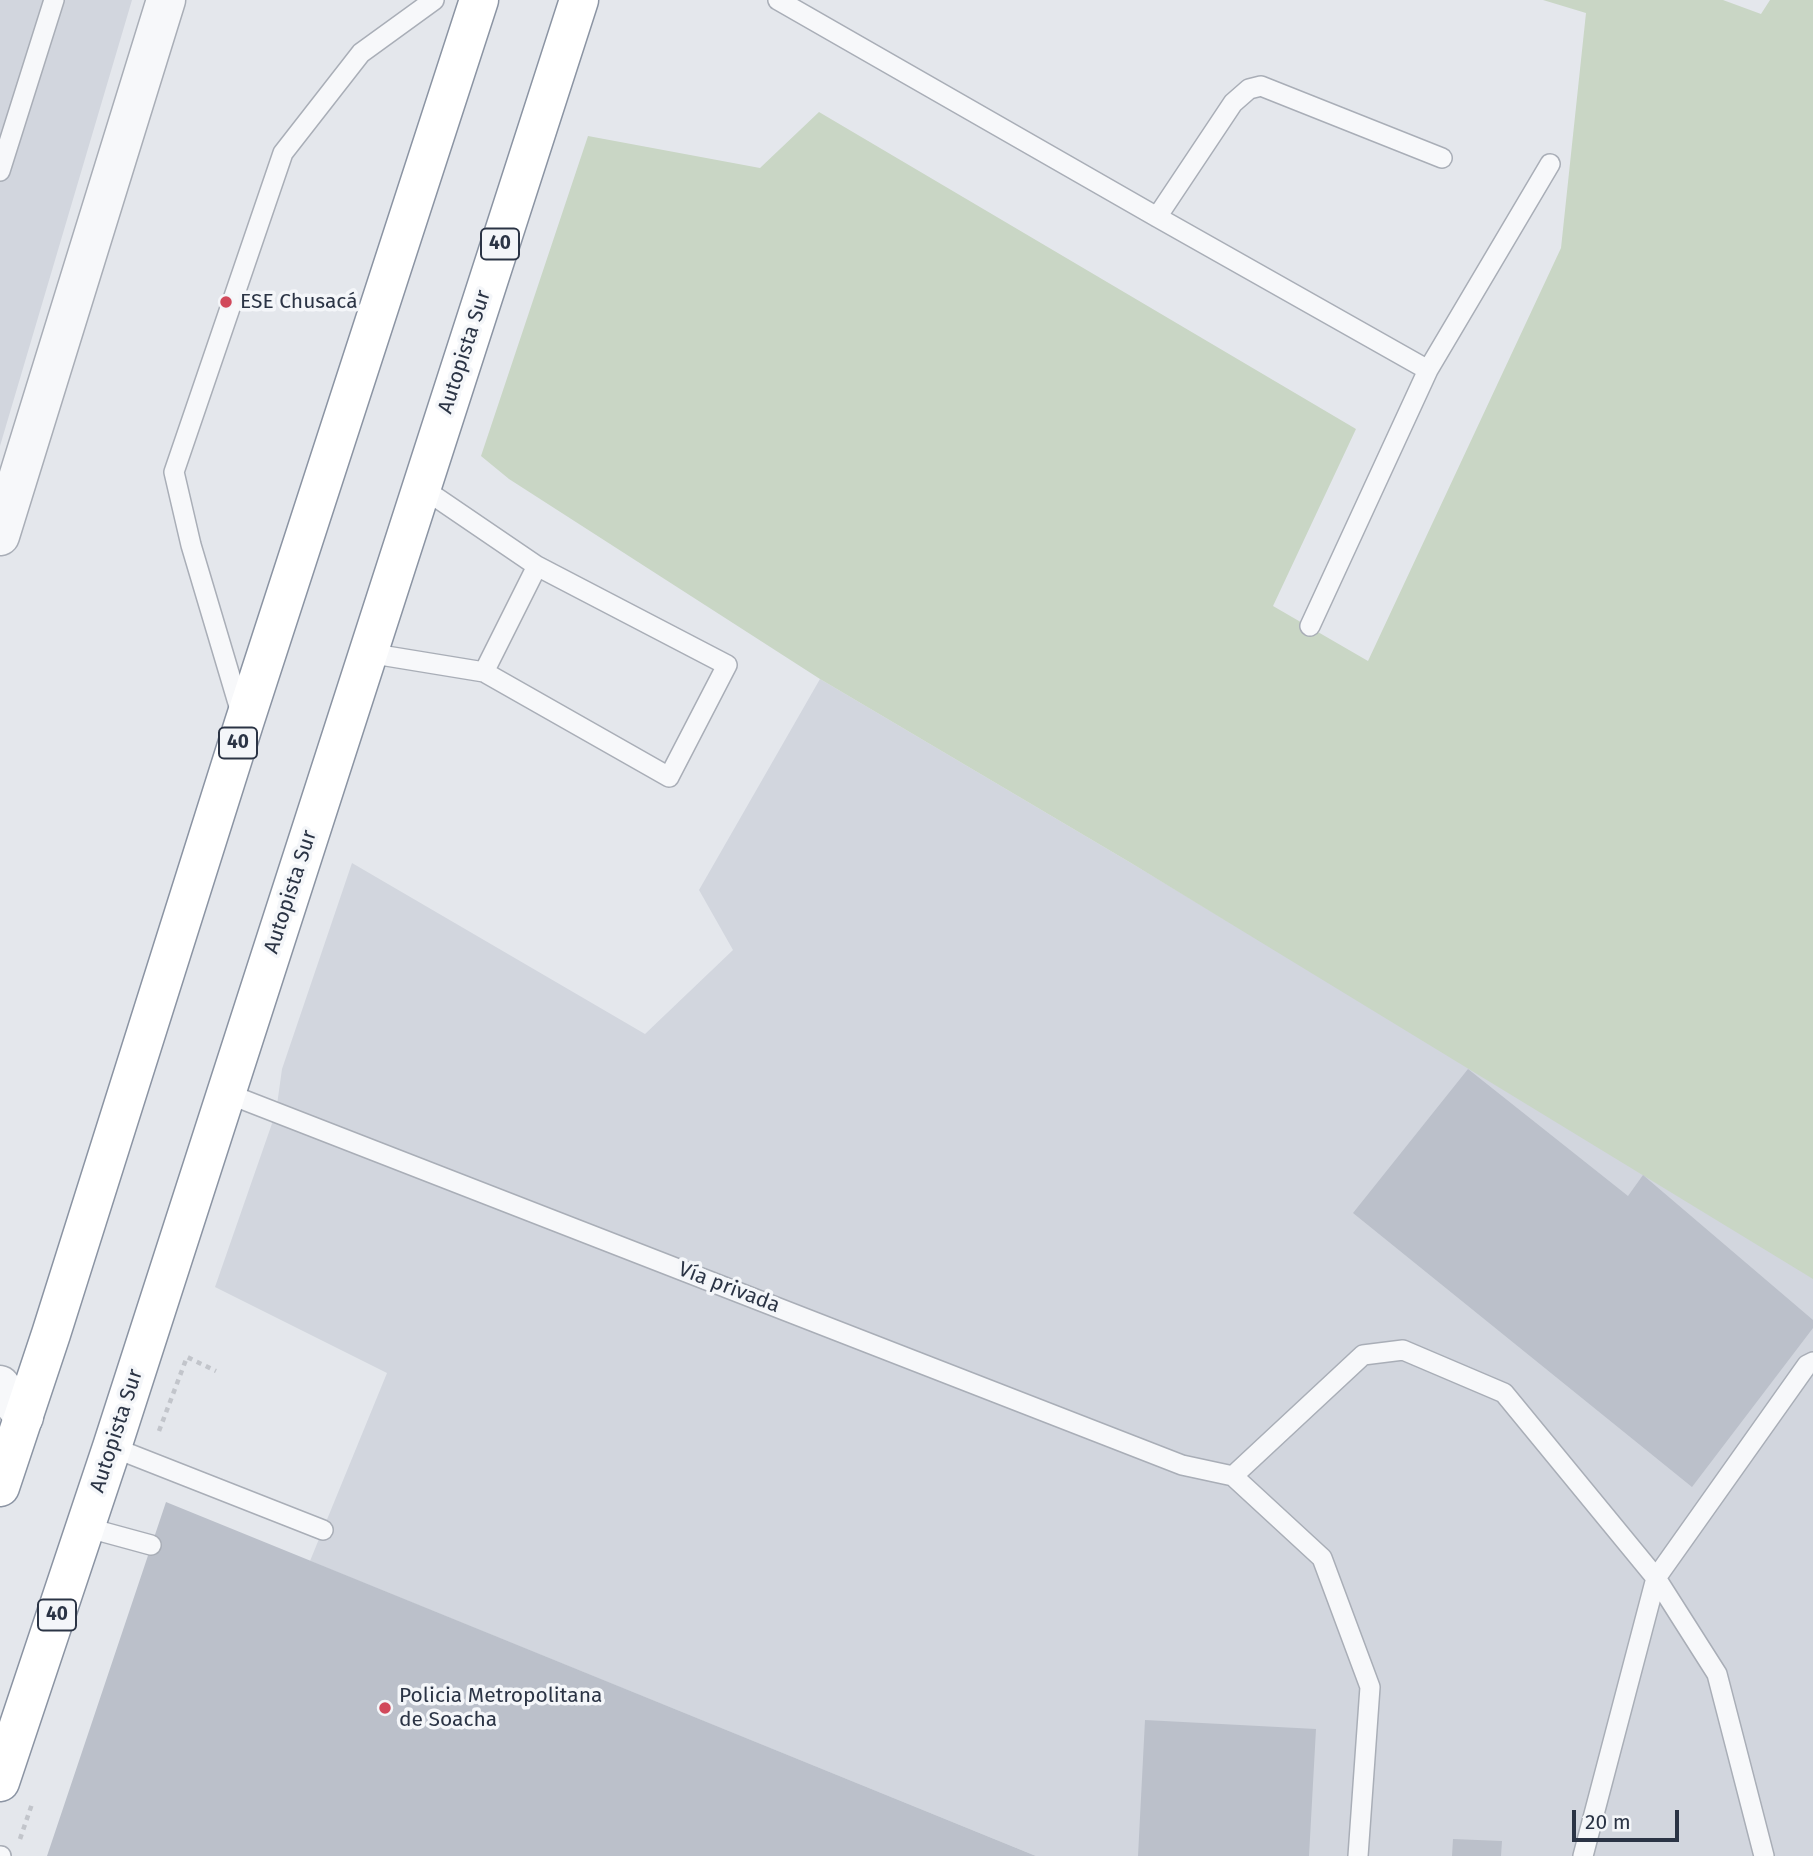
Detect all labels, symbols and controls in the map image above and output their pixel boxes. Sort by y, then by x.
road number: 40 [481,228,519,260]
street label: Autopista Sur [433,287,497,417]
place label: ESE Chusacá [240,289,358,315]
marker: ESE Chusacá [218,294,234,310]
road number: 40 [219,728,257,758]
street label: Autopista Sur [259,827,323,957]
street label: Vía privada [675,1257,783,1319]
street label: Autopista Sur [85,1366,149,1496]
road number: 40 [38,1600,76,1630]
place label: Policia Metropolitana de Soacha [399,1683,602,1733]
marker: Policia Metropolitana de Soacha [377,1700,393,1716]
scale bar [1575,1797,1682,1841]
text: 20 m [1585,1809,1631,1835]

